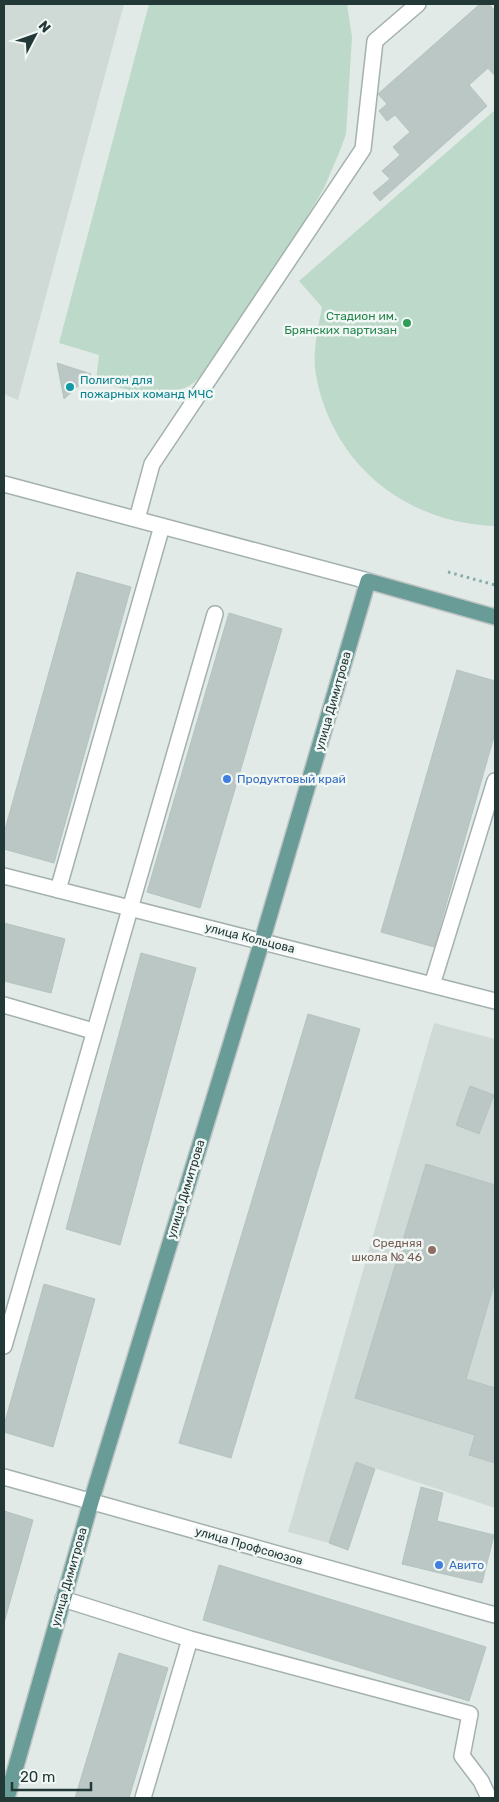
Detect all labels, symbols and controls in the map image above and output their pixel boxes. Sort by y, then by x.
north arrow [10,10,60,60]
text: N [35,17,54,36]
place label: Стадион им. Брянских партизан [284,309,397,337]
marker: Стадион им. Брянских партизан [401,317,413,329]
place label: Полигон для пожарных команд МЧС [80,373,213,401]
marker: Полигон для пожарных команд МЧС [64,381,76,393]
street label: улица Димитрова [312,650,354,752]
place label: Продуктовый край [237,772,346,786]
marker: Продуктовый край [221,773,233,785]
street label: улица Кольцова [204,920,296,956]
street label: улица Димитрова [164,1138,208,1240]
place label: Средняя школа № 46 [352,1236,422,1264]
marker: Средняя школа № 46 [426,1244,438,1256]
street label: улица Профсоюзов [193,1524,305,1568]
street label: улица Димитрова [48,1526,90,1628]
place label: Авито [449,1558,484,1572]
marker: Авито [433,1559,445,1571]
scale bar [12,1760,91,1792]
text: 20 m [20,1768,55,1786]

